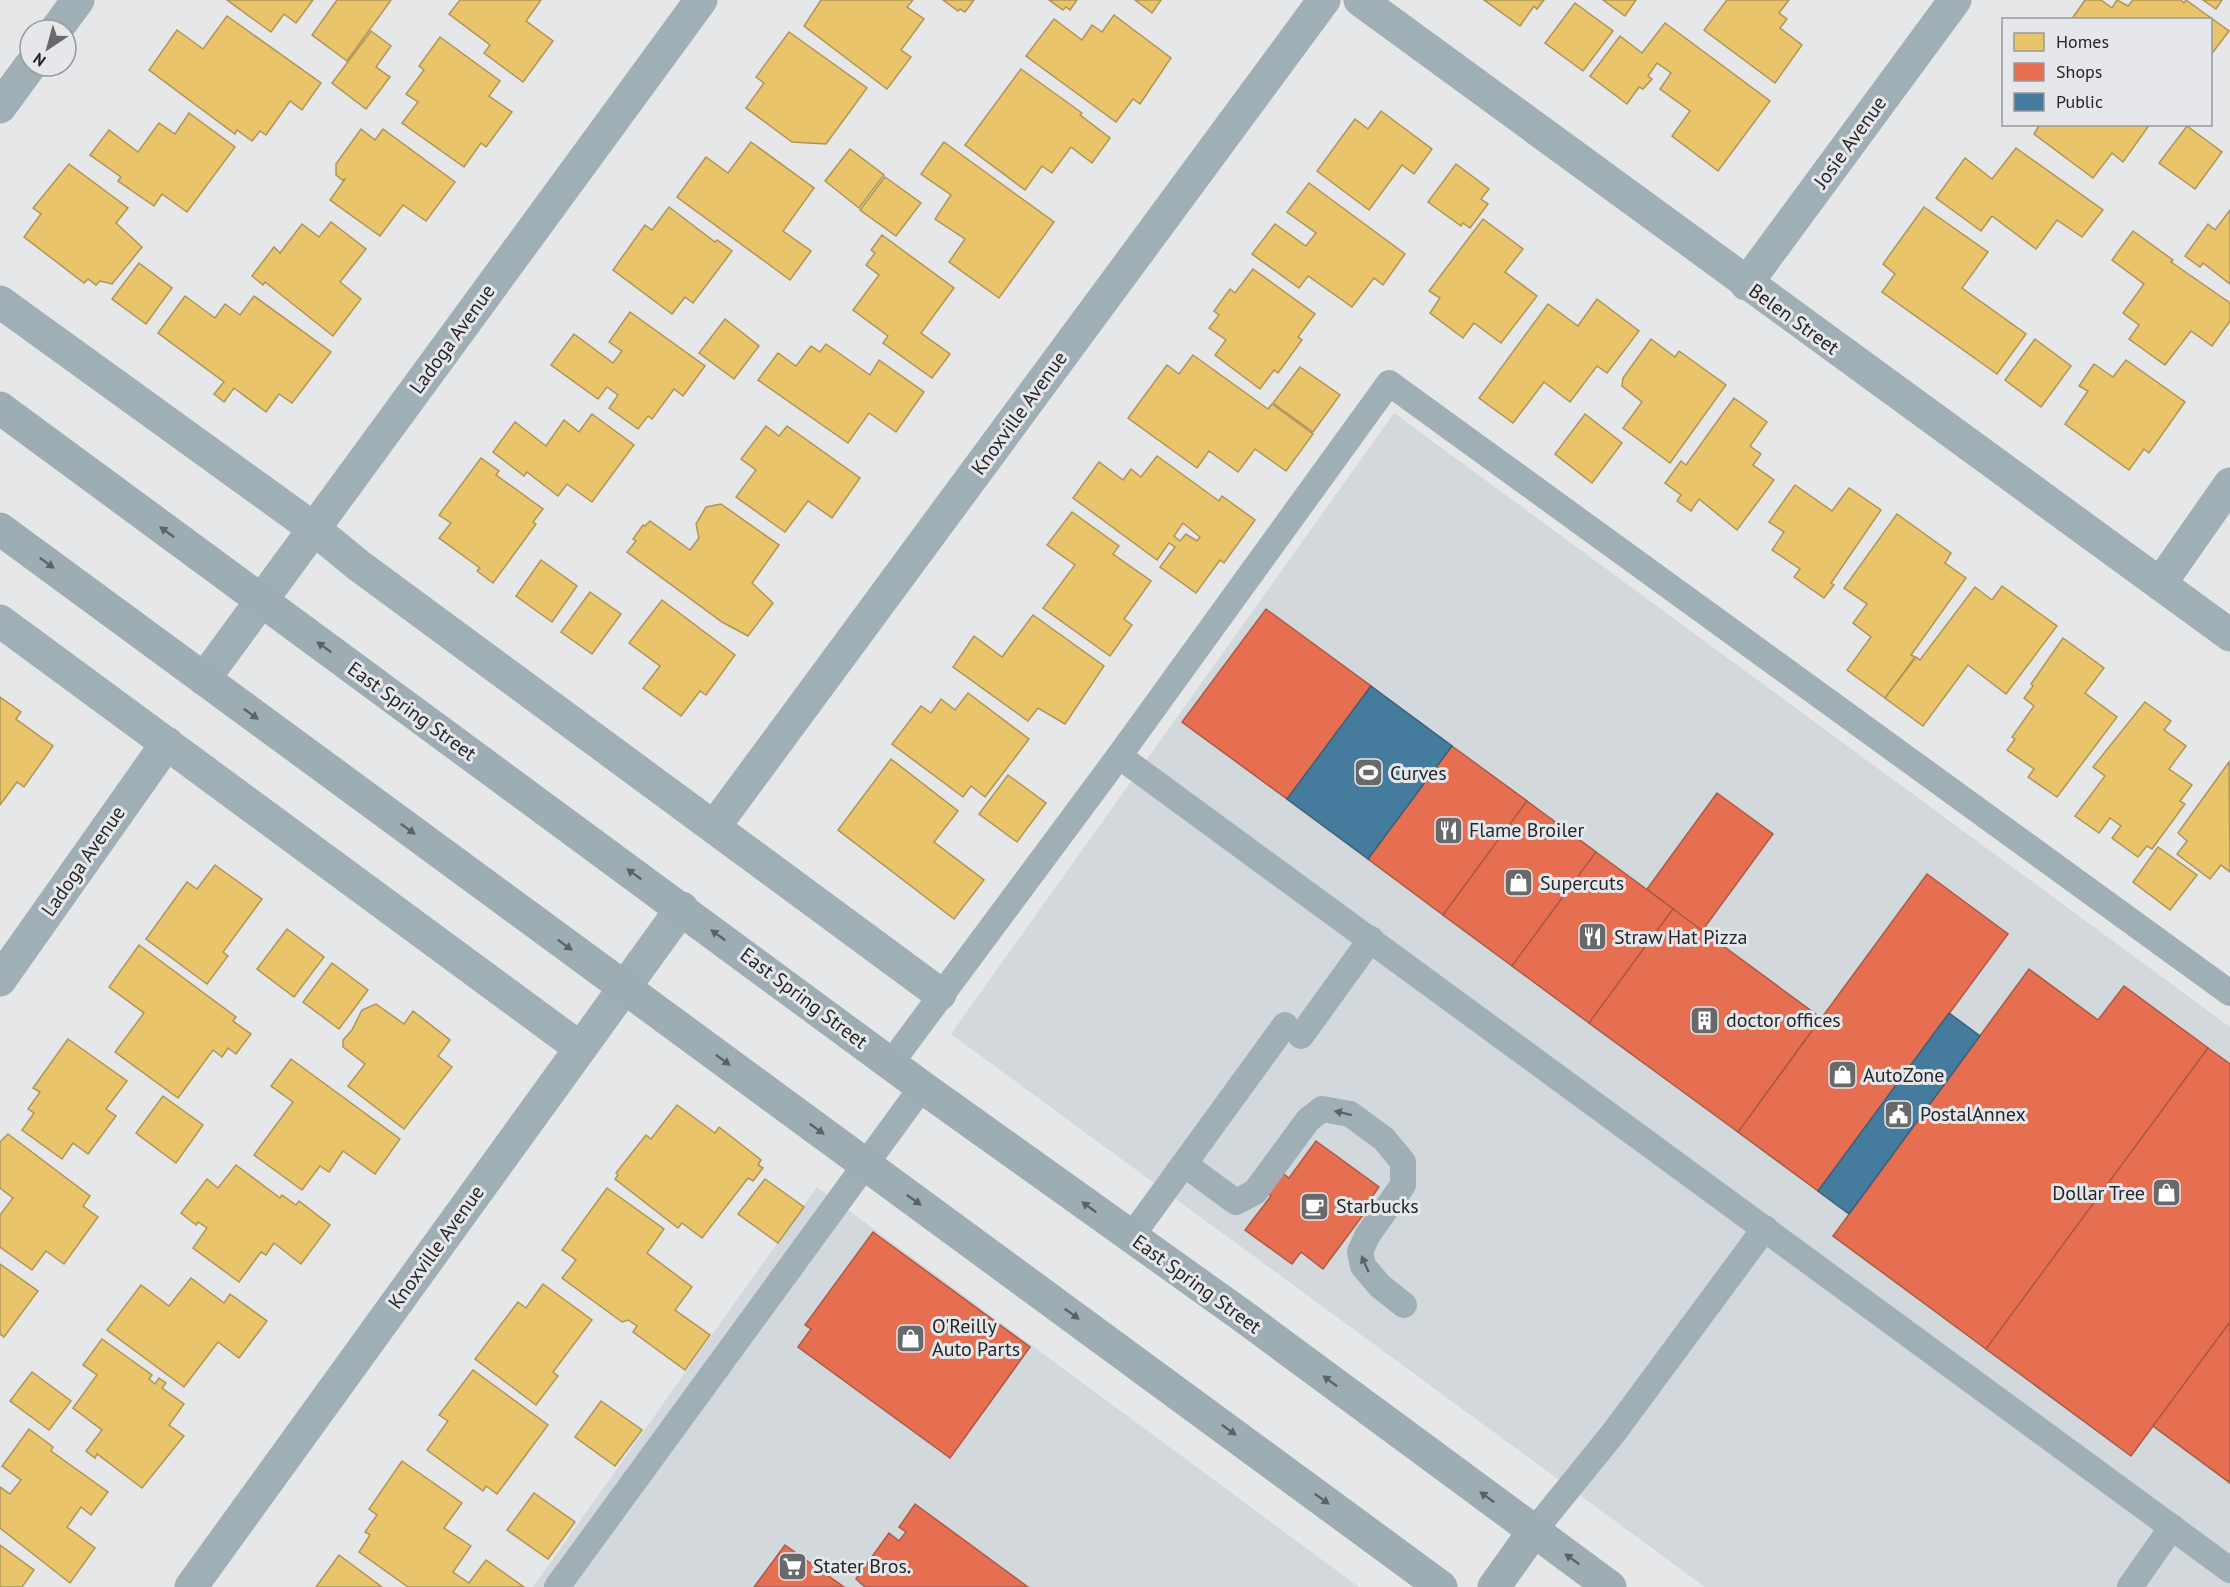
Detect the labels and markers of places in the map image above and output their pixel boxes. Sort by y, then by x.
sports icon: Curves [1353,757,1385,789]
place label: Curves [1390,760,1447,786]
restaurant icon: Flame Broiler [1432,814,1464,846]
place label: Flame Broiler [1469,817,1584,843]
shop icon: Supercuts [1503,867,1535,899]
place label: Supercuts [1540,870,1624,896]
restaurant icon: Straw Hat Pizza [1577,921,1609,953]
place label: Straw Hat Pizza [1614,924,1748,950]
building icon: doctor offices [1689,1004,1721,1036]
place label: doctor offices [1726,1007,1841,1033]
shop icon: AutoZone [1826,1059,1858,1091]
place label: AutoZone [1863,1062,1944,1088]
public building icon: PostalAnnex [1883,1098,1915,1130]
place label: PostalAnnex [1920,1101,2026,1127]
shop icon: Dollar Tree [2150,1177,2182,1209]
place label: Dollar Tree [2052,1180,2145,1206]
cafe icon: Starbucks [1299,1190,1331,1222]
place label: Starbucks [1336,1193,1419,1219]
place label: O'Reilly Auto Parts [932,1313,1020,1362]
shop icon: O'Reilly Auto Parts [895,1322,927,1354]
supermarket icon: Stater Bros. [776,1550,808,1582]
place label: Stater Bros. [813,1553,911,1579]

